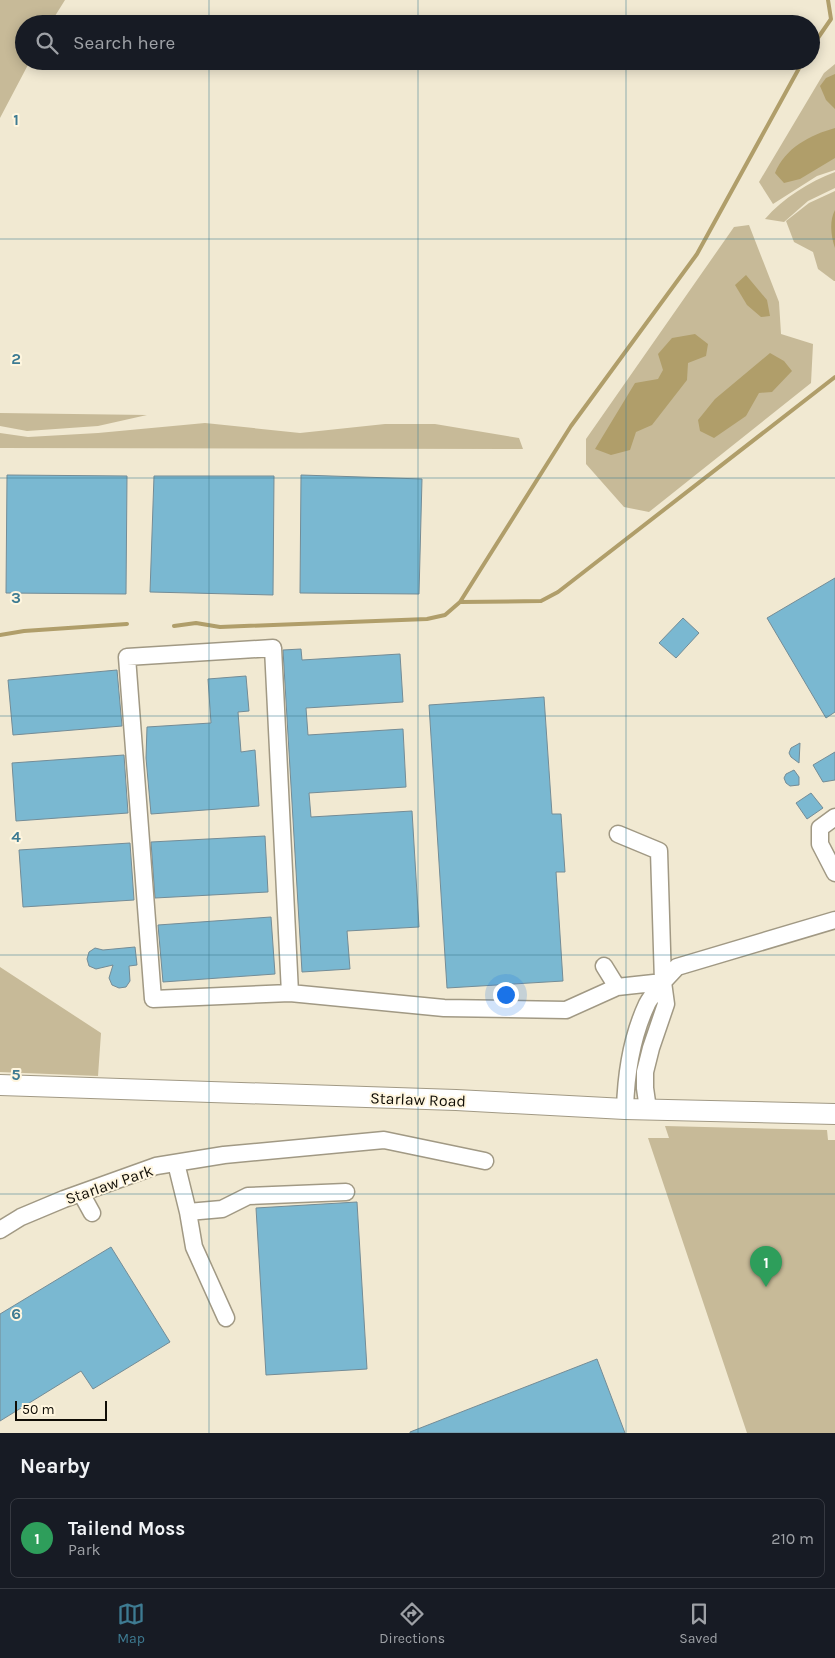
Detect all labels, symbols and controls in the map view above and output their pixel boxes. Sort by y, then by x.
search box [15,15,820,70]
icon: search [33,29,61,57]
text: Search here [73,32,175,54]
text: 1 [13,110,19,129]
text: 2 [11,349,21,368]
text: 3 [11,588,21,607]
text: 4 [11,827,21,846]
your location [493,982,519,1008]
text: 5 [11,1065,21,1084]
street label: Starlaw Road [370,1088,466,1111]
street label: Starlaw Park [63,1161,155,1208]
pin: 1 [750,1246,782,1287]
text: 6 [11,1304,21,1323]
scale bar [15,1398,108,1421]
text: 50 m [22,1401,55,1418]
text: Nearby [20,1454,90,1478]
text: Tailend Moss [68,1518,185,1540]
text: 1 [34,1529,40,1548]
text: 210 m [771,1529,814,1548]
text: Park [68,1540,100,1559]
tab: Map [117,1600,145,1647]
tab: Directions [379,1600,445,1647]
tab: Saved [679,1600,718,1647]

